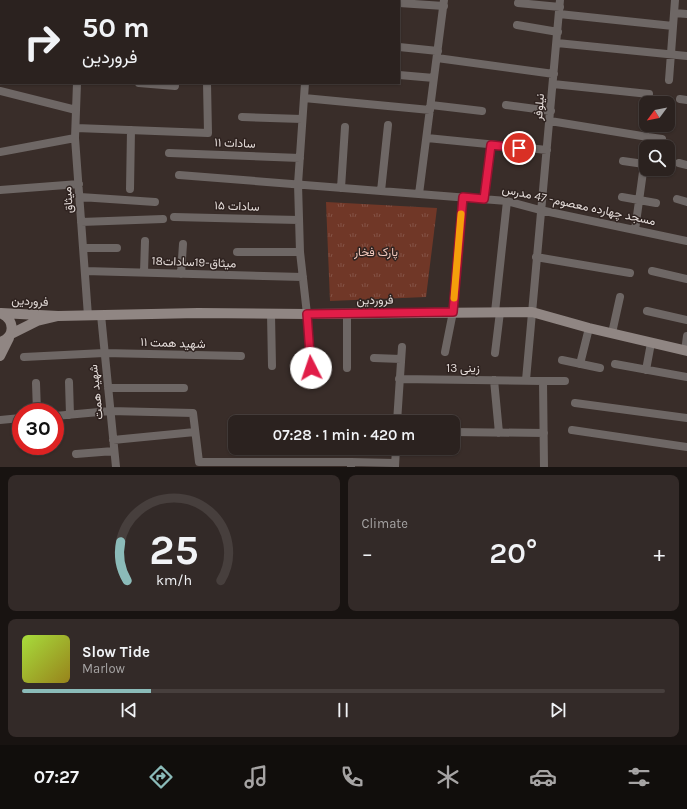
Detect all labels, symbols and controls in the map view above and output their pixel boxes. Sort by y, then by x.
text: 50 m [82,11,150,44]
icon: right [16,16,68,68]
text: فروردین [82,46,138,68]
street label: نیلوفر [531,93,548,122]
north arrow [639,96,675,132]
map controls [639,96,675,176]
pin [502,131,536,165]
street label: سادات ۱۱ [214,135,256,151]
icon: arrive [508,137,530,159]
button: search [639,140,675,176]
street label: مسجد چهارده معصوم- 47 مدرس [501,182,657,229]
street label: میثاق [60,186,76,214]
street label: سادات ۱۵ [214,198,260,214]
park label: پارک فخار [353,245,398,260]
street label: 18میثاق-19سادات [151,254,237,270]
street label: فروردین [11,293,49,310]
street label: فروردین [356,293,394,308]
street label: شهید همت ۱۱ [140,335,206,352]
position arrow [290,347,332,389]
street label: زینی 13 [446,361,480,376]
street label: شهید همت [86,364,107,420]
speed limit sign: 30 [12,403,64,455]
text: 07:28 · 1 min · 420 m [273,426,415,444]
text: Climate [362,516,408,531]
text: 25 [149,526,198,574]
text: 20° [489,535,537,571]
text: − [362,541,373,567]
text: + [653,541,665,567]
text: km/h [156,572,192,589]
text: Slow Tide [82,643,150,661]
text: Marlow [82,661,125,676]
icon: previous [118,699,140,721]
icon: pause [332,699,354,721]
icon: next [547,699,569,721]
icon: directions [147,763,175,791]
icon: music [242,763,270,791]
icon: phone [338,763,366,791]
icon: climate [434,763,462,791]
icon: car [529,763,557,791]
icon: filters [625,763,653,791]
text: 07:27 [34,766,79,788]

